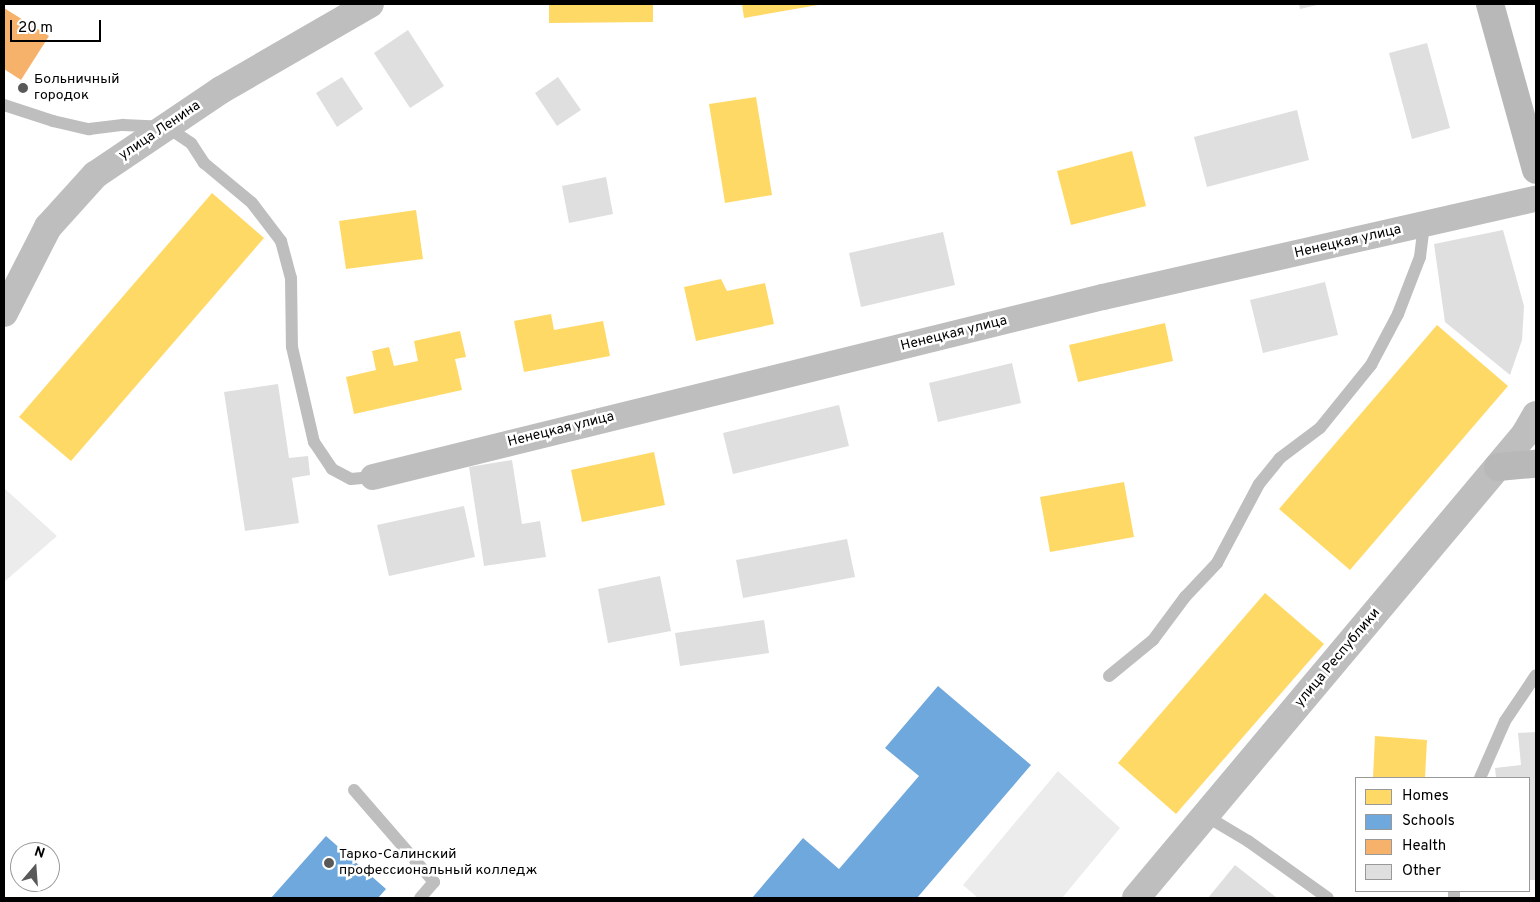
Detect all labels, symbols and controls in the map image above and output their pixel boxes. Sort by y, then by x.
scale bar [12,10,104,42]
text: 20 m [18,19,53,38]
place label: Больничный городок [34,72,119,104]
marker: Больничный городок [16,81,30,95]
street label: улица Ленина [116,98,204,164]
street label: Ненецкая улица [1293,222,1403,262]
street label: Ненецкая улица [899,313,1009,355]
street label: Ненецкая улица [506,409,616,451]
street label: улица Республики [1292,605,1384,711]
legend [1355,777,1530,892]
text: Homes [1402,787,1449,806]
text: Schools [1402,812,1455,831]
text: Health [1402,837,1446,856]
north arrow [10,842,60,892]
text: N [32,844,47,863]
place label: Тарко-Салинский профессиональный колледж [339,847,537,880]
marker: Тарко-Салинский профессиональный колледж [323,857,335,869]
text: Other [1402,862,1441,881]

